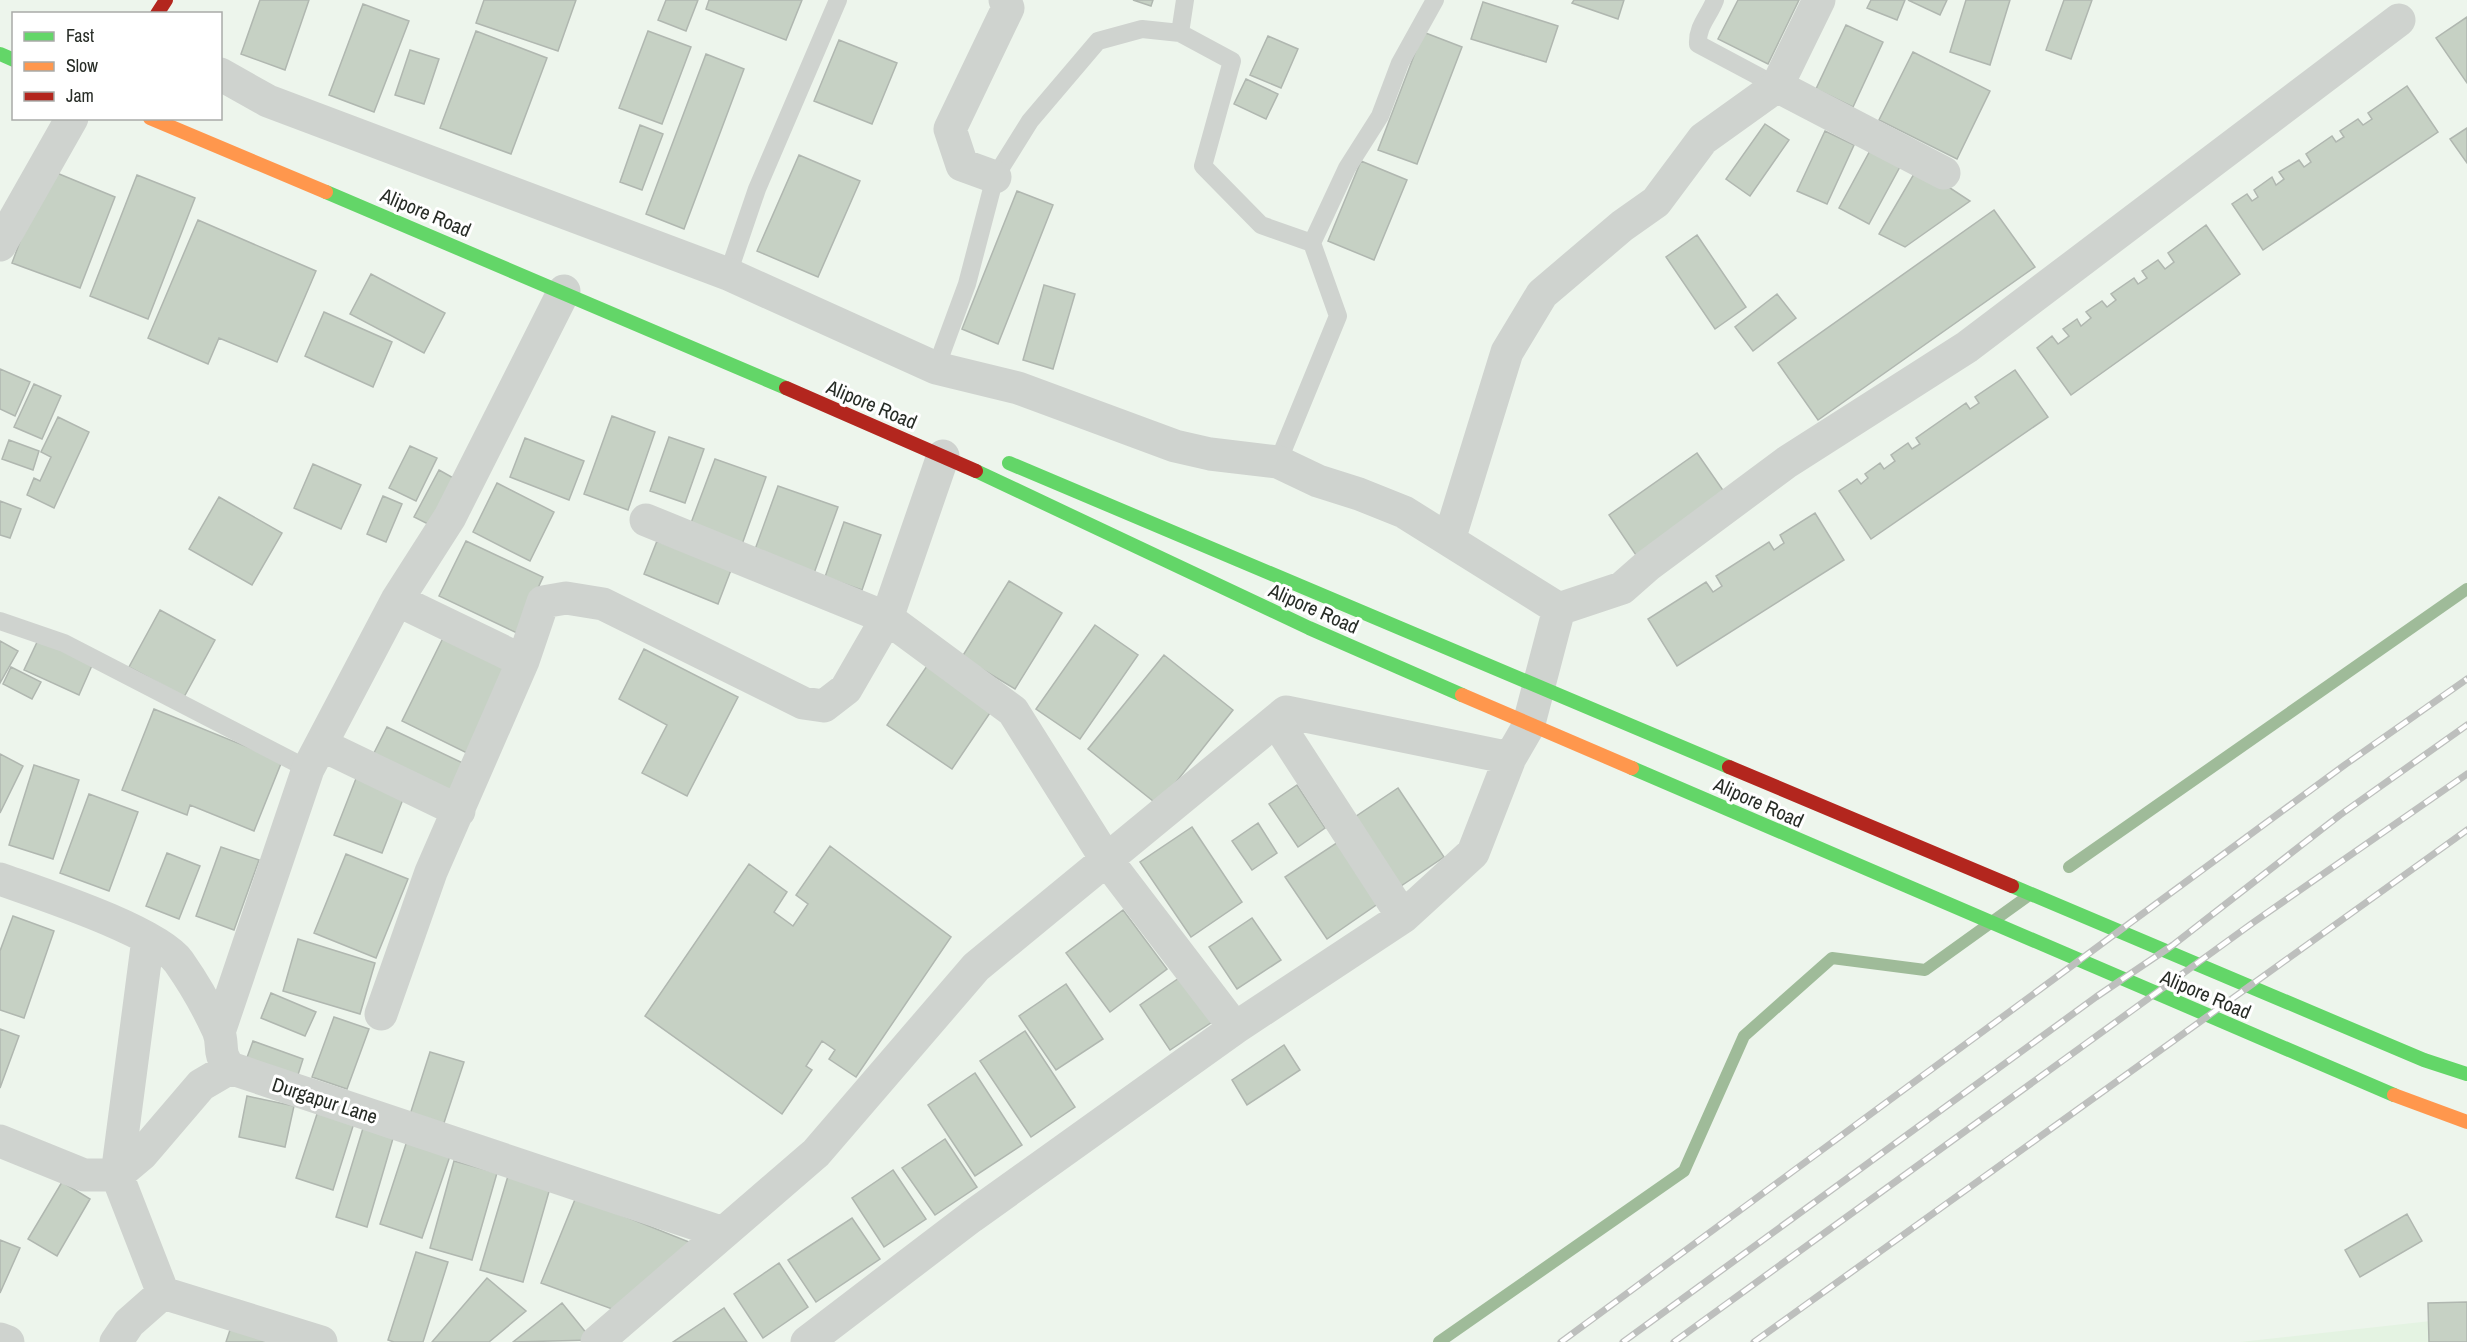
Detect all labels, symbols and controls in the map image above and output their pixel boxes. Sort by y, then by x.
legend [12,12,222,120]
text: Fast [66,23,94,48]
text: Slow [66,53,98,78]
text: Jam [66,83,94,108]
street label: Alipore Road [376,180,475,243]
street label: Alipore Road [822,372,921,435]
street label: Alipore Road [1264,576,1363,640]
street label: Alipore Road [1709,770,1808,834]
street label: Alipore Road [2156,962,2255,1025]
street label: Durgapur Lane [269,1070,381,1130]

